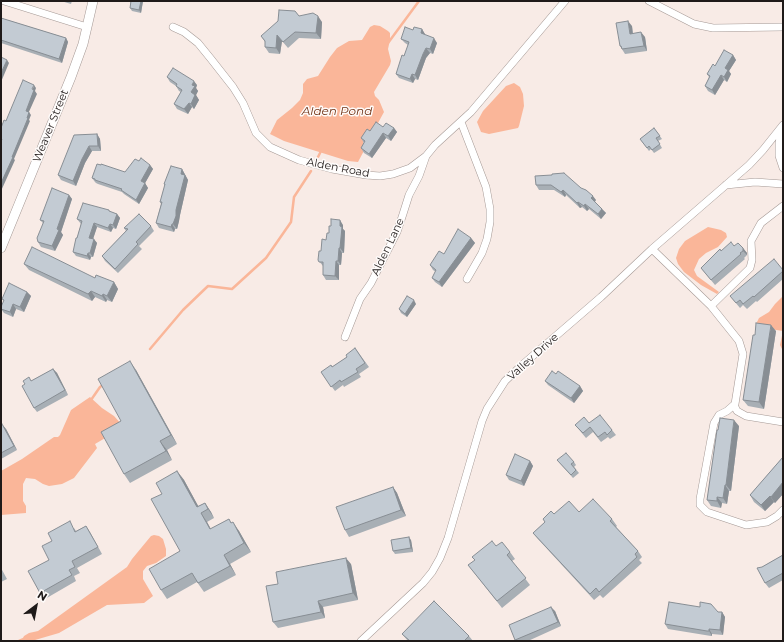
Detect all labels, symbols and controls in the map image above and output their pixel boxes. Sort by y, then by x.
street label: Weaver Street [30,88,72,164]
water label: Alden Pond [302,104,372,118]
street label: Alden Road [305,155,371,181]
street label: Alden Lane [369,216,407,278]
street label: Valley Drive [505,331,561,383]
north arrow [16,586,56,626]
text: N [35,588,50,604]

